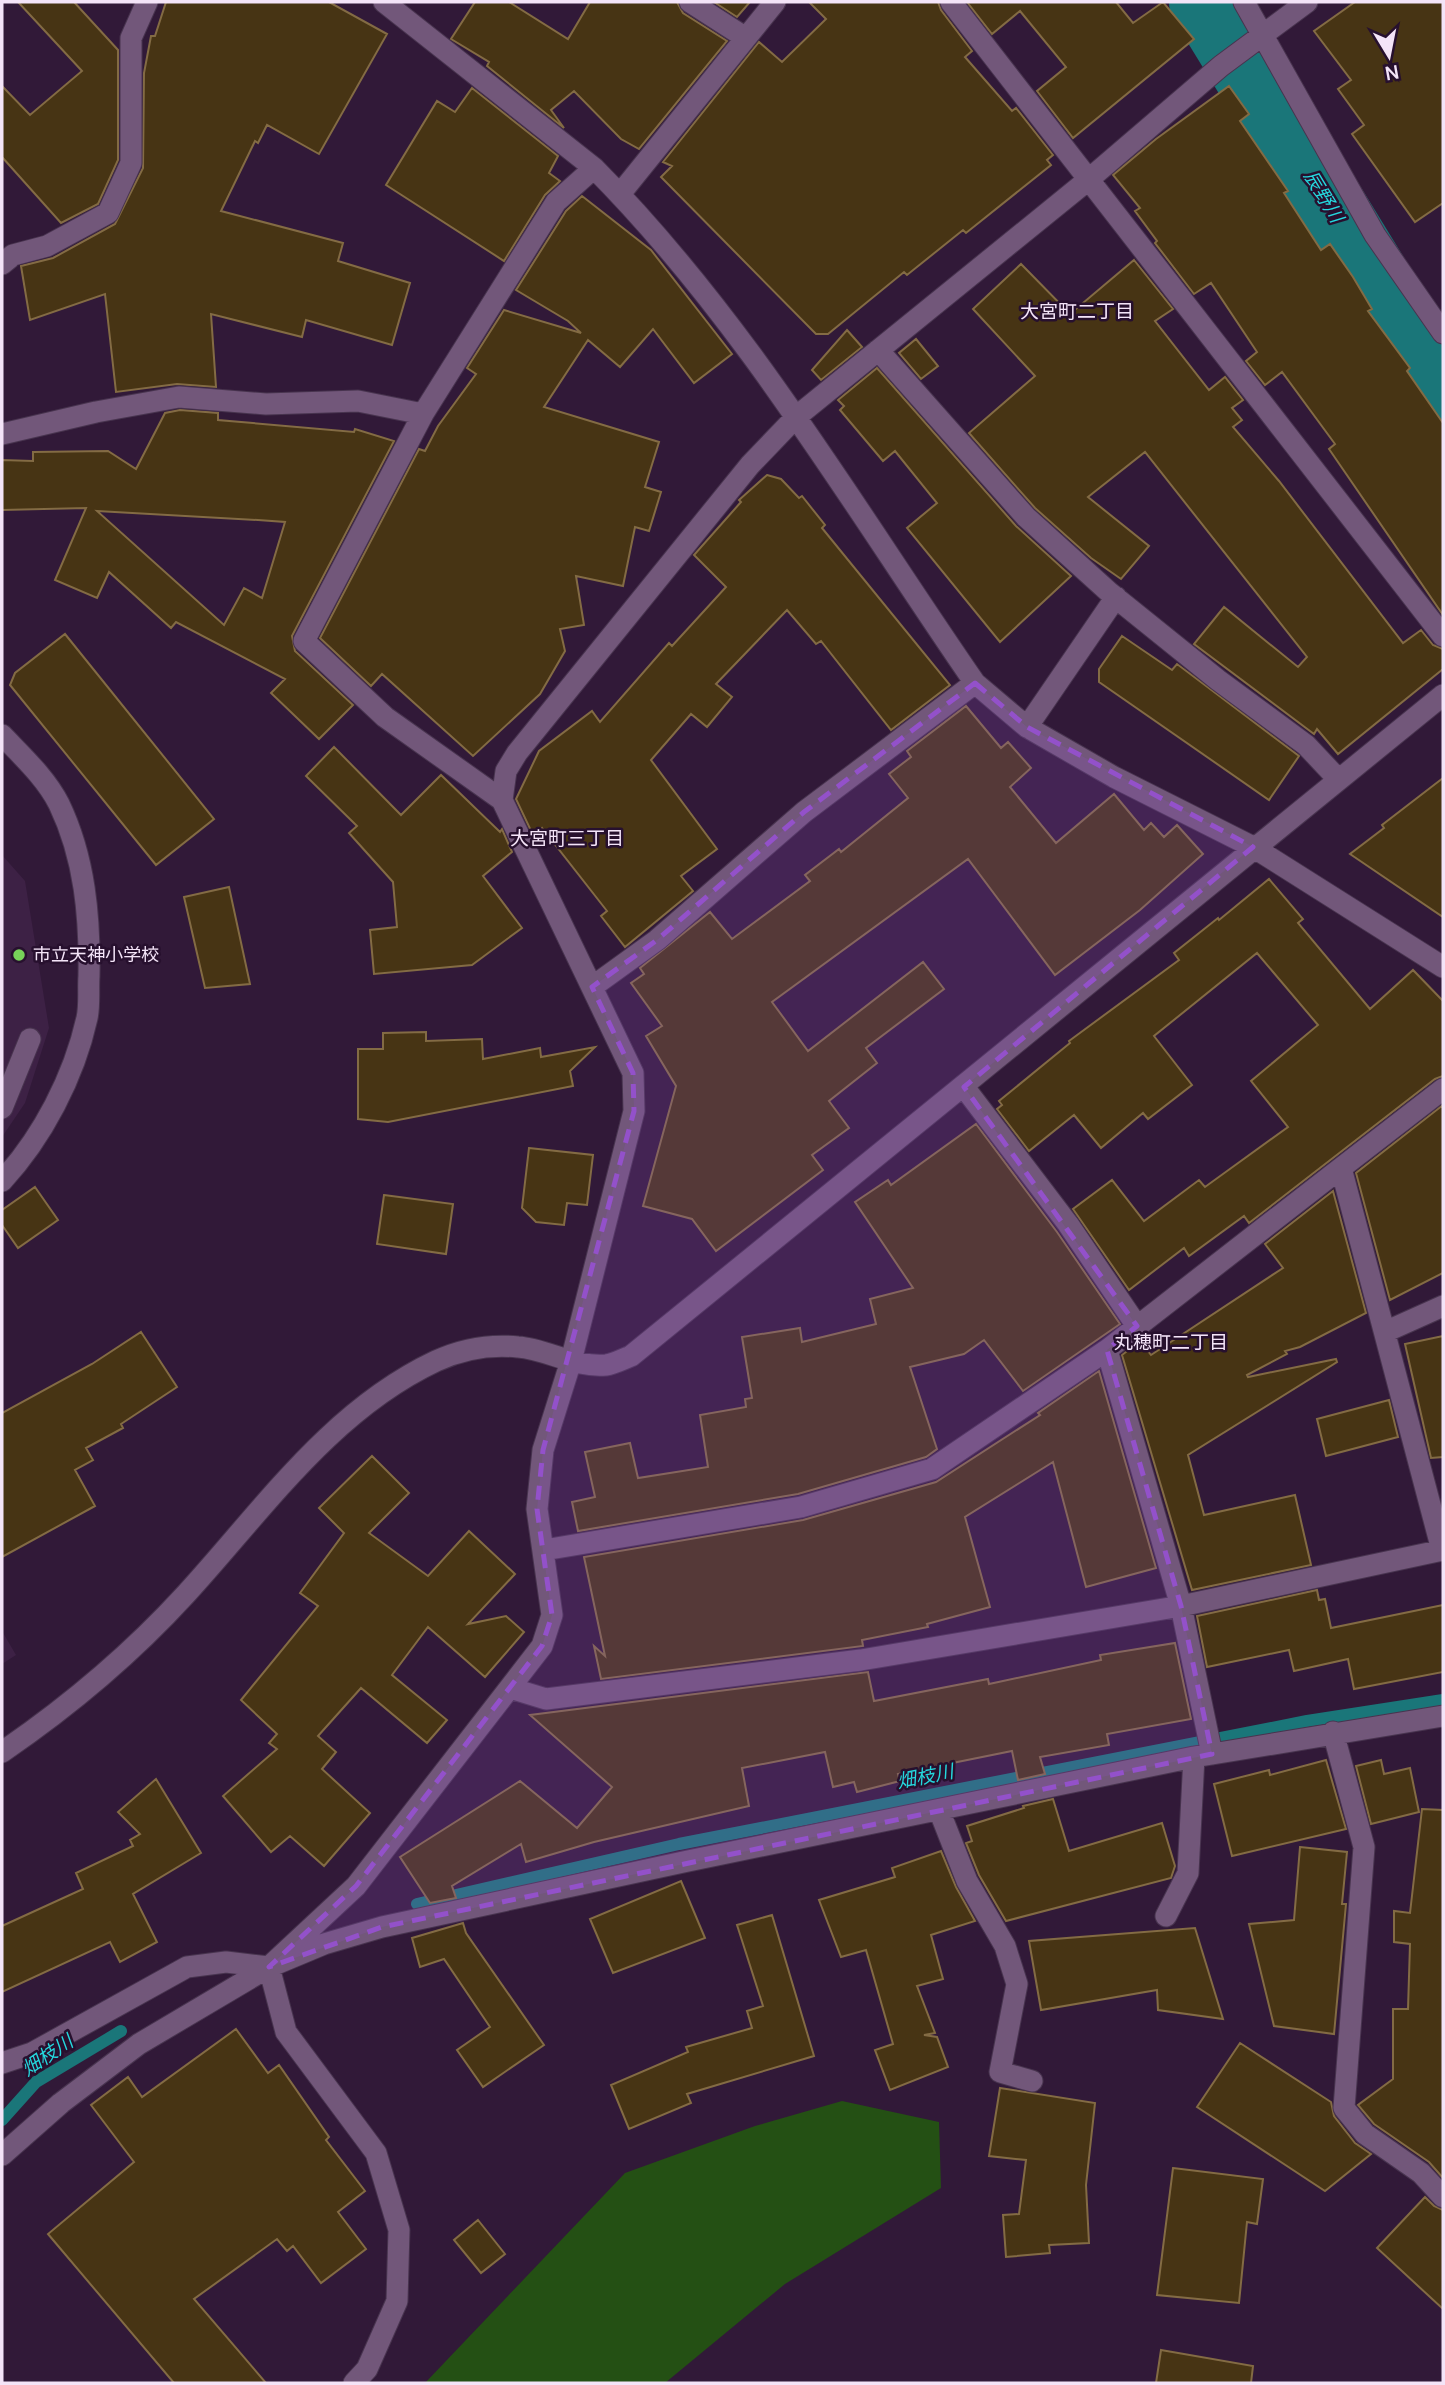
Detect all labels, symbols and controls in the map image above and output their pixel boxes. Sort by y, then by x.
north arrow [1354,21,1424,91]
text: N [1383,59,1401,87]
water label: 辰野川 [1298,165,1351,229]
district label: 大宮町二丁目 [1020,298,1134,324]
district label: 大宮町三丁目 [510,825,624,851]
place label: 市立天神小学校 [33,942,159,966]
marker: 市立天神小学校 [11,947,27,963]
district label: 丸穂町二丁目 [1114,1329,1228,1355]
water label: 畑枝川 [895,1757,957,1794]
water label: 畑枝川 [16,2027,80,2082]

